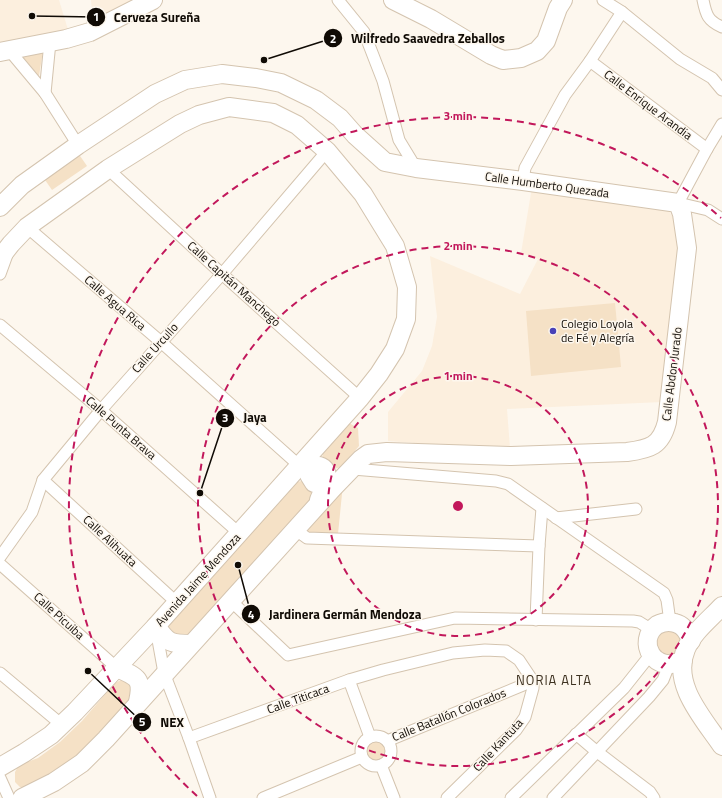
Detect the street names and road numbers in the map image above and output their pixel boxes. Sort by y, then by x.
street label: Calle Enrique Arandia [600,65,697,144]
street label: Calle Humberto Quezada [484,166,610,203]
street label: Calle Capitán Manchego [183,236,285,331]
street label: Calle Agua Rica [80,270,150,335]
street label: Calle Urcullo [127,318,182,377]
street label: Calle Abdon Jurado [656,326,687,422]
street label: Calle Punta Brava [82,391,161,464]
street label: Calle Alihuata [79,510,142,571]
street label: Avenida Jaime Mendoza [150,529,245,631]
street label: Calle Picuiba [30,587,89,644]
street label: Calle Titicaca [264,678,332,719]
street label: Calle Batallón Colorados [389,683,509,746]
street label: Calle Kantuta [468,714,527,776]

